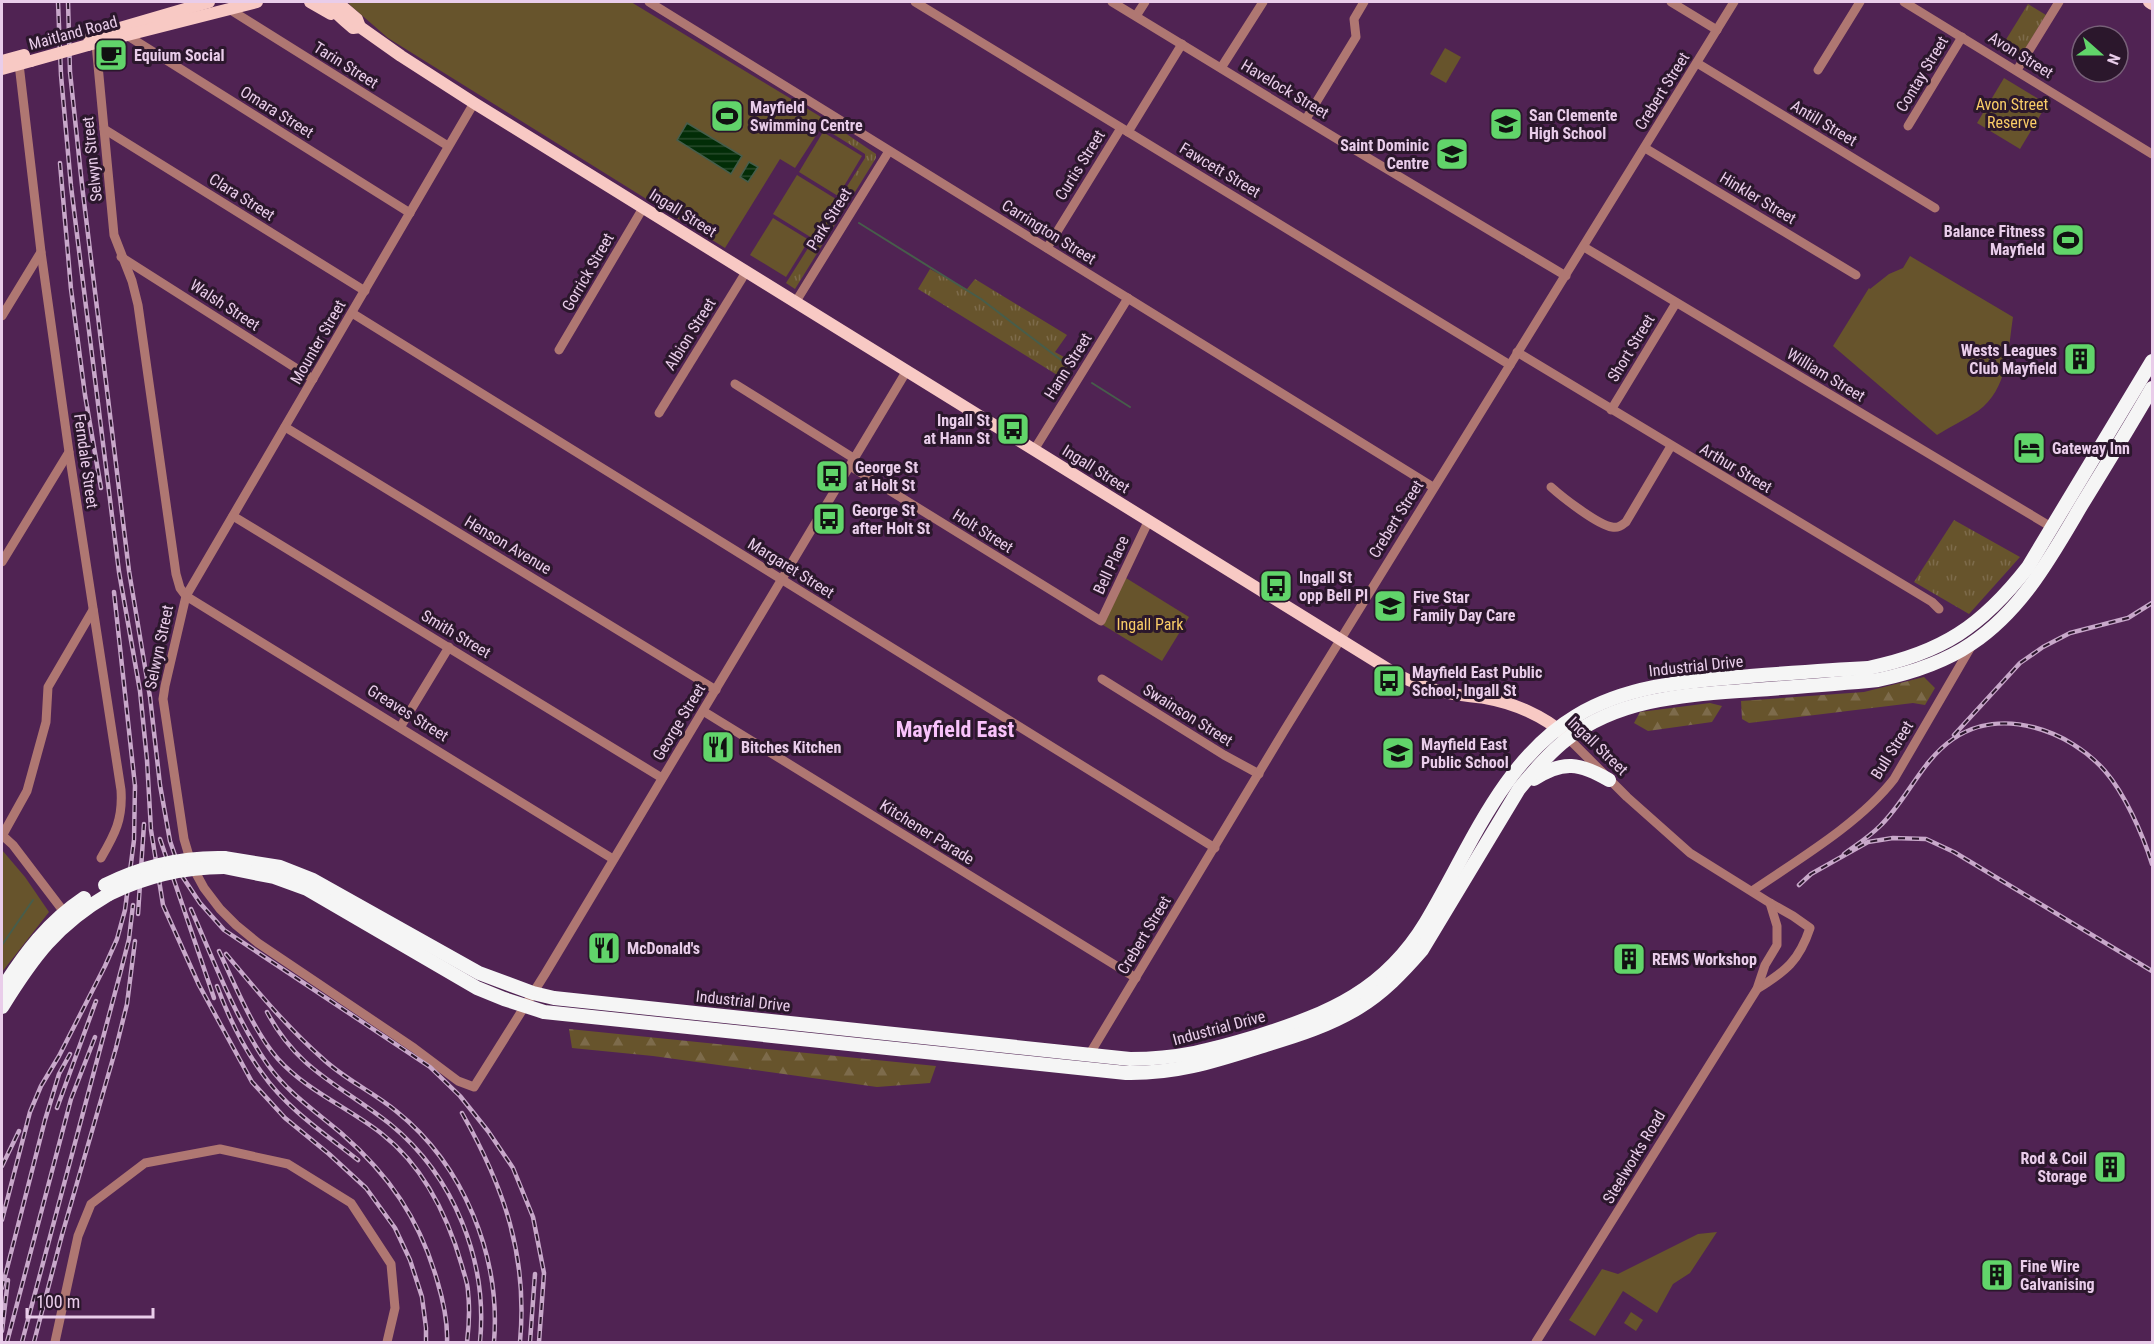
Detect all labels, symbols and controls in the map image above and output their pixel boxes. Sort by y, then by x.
street label: Maitland Road [27,12,119,54]
north arrow [2070,24,2130,84]
street label: Avon Street [1985,28,2057,82]
street label: Contay Street [1892,32,1952,115]
cafe icon: Equium Social [93,37,129,73]
street label: Tarin Street [310,38,382,92]
place label: Equium Social [134,46,225,65]
street label: Crebert Street [1631,48,1693,133]
text: N [2103,51,2124,67]
street label: Havelock Street [1238,55,1333,123]
street label: Omara Street [237,82,317,142]
park label: Avon Street Reserve [1976,95,2049,132]
street label: Antill Street [1787,96,1861,150]
sports icon: Mayfield Swimming Centre [709,98,745,134]
place label: Mayfield Swimming Centre [750,98,863,135]
school or university icon: San Clemente High School [1488,106,1524,142]
place label: San Clemente High School [1529,106,1618,143]
street label: Selwyn Street [78,115,106,202]
street label: Curtis Street [1051,126,1109,204]
place label: Saint Dominic Centre [1340,136,1429,173]
school or university icon: Saint Dominic Centre [1434,136,1470,172]
street label: Fawcett Street [1176,138,1264,202]
street label: Hinkler Street [1716,168,1800,228]
street label: Clara Street [206,169,279,225]
street label: Park Street [802,184,856,254]
street label: Ingall Street [646,185,720,241]
street label: Carrington Street [998,196,1100,269]
place label: Balance Fitness Mayfield [1944,222,2045,259]
sports icon: Balance Fitness Mayfield [2050,222,2086,258]
street label: Gorrick Street [558,229,618,314]
street label: Walsh Street [187,275,264,335]
street label: Albion Street [660,294,720,374]
street label: Mounter Street [286,296,350,387]
street label: Short Street [1603,311,1659,385]
street label: Hann Street [1040,329,1096,403]
place label: Wests Leagues Club Mayfield [1961,341,2057,378]
building icon: Wests Leagues Club Mayfield [2062,341,2098,377]
street label: William Street [1783,344,1869,406]
place label: Ingall St at Hann St [924,411,990,448]
bus stop icon: Ingall St at Hann St [995,411,1031,447]
street label: Ferndale Street [70,412,102,510]
hotel icon: Gateway Inn [2011,430,2047,466]
street label: Arthur Street [1697,439,1776,497]
place label: Gateway Inn [2052,439,2130,458]
street label: Ingall Street [1059,441,1133,497]
bus stop icon: George St at Holt St [814,458,850,494]
place label: George St at Holt St [855,458,918,495]
street label: Crebert Street [1365,476,1427,561]
bus stop icon: George St after Holt St [811,501,847,537]
place label: George St after Holt St [852,501,930,538]
street label: Holt Street [949,505,1017,557]
street label: Henson Avenue [461,512,555,578]
street label: Bell Place [1089,533,1133,597]
street label: Margaret Street [744,534,838,602]
bus stop icon: Ingall St opp Bell Pl [1258,568,1294,604]
place label: Ingall St opp Bell Pl [1299,568,1368,605]
school or university icon: Five Star Family Day Care [1372,588,1408,624]
place label: Five Star Family Day Care [1413,588,1516,625]
street label: Selwyn Street [141,603,177,691]
street label: Smith Street [418,606,494,662]
park label: Ingall Park [1117,615,1184,634]
street label: Industrial Drive [1648,652,1744,680]
bus stop icon: Mayfield East Public School, Ingall St [1371,663,1407,699]
place label: Mayfield East Public School, Ingall St [1412,663,1542,700]
street label: George Street [649,680,709,764]
street label: Swainson Street [1140,680,1237,750]
street label: Greaves Street [364,681,452,746]
street label: Ingall Street [1564,713,1632,779]
district label: Mayfield East [896,717,1015,742]
street label: Bull Street [1867,717,1917,783]
restaurant icon: Bitches Kitchen [700,729,736,765]
school or university icon: Mayfield East Public School [1380,735,1416,771]
place label: Mayfield East Public School [1421,735,1509,772]
place label: Bitches Kitchen [741,738,841,757]
street label: Kitchener Parade [876,795,978,869]
street label: Crebert Street [1113,892,1175,978]
restaurant icon: McDonald's [586,930,622,966]
place label: McDonald's [627,939,700,958]
building icon: REMS Workshop [1611,941,1647,977]
place label: REMS Workshop [1652,950,1757,969]
street label: Industrial Drive [695,987,791,1015]
street label: Industrial Drive [1171,1007,1267,1049]
street label: Steelworks Road [1599,1107,1669,1207]
place label: Rod & Coil Storage [2020,1149,2087,1186]
building icon: Rod & Coil Storage [2092,1149,2128,1185]
building icon: Fine Wire Galvanising [1979,1257,2015,1293]
place label: Fine Wire Galvanising [2020,1257,2095,1294]
scale bar [27,1281,153,1319]
text: 100 m [36,1291,80,1312]

